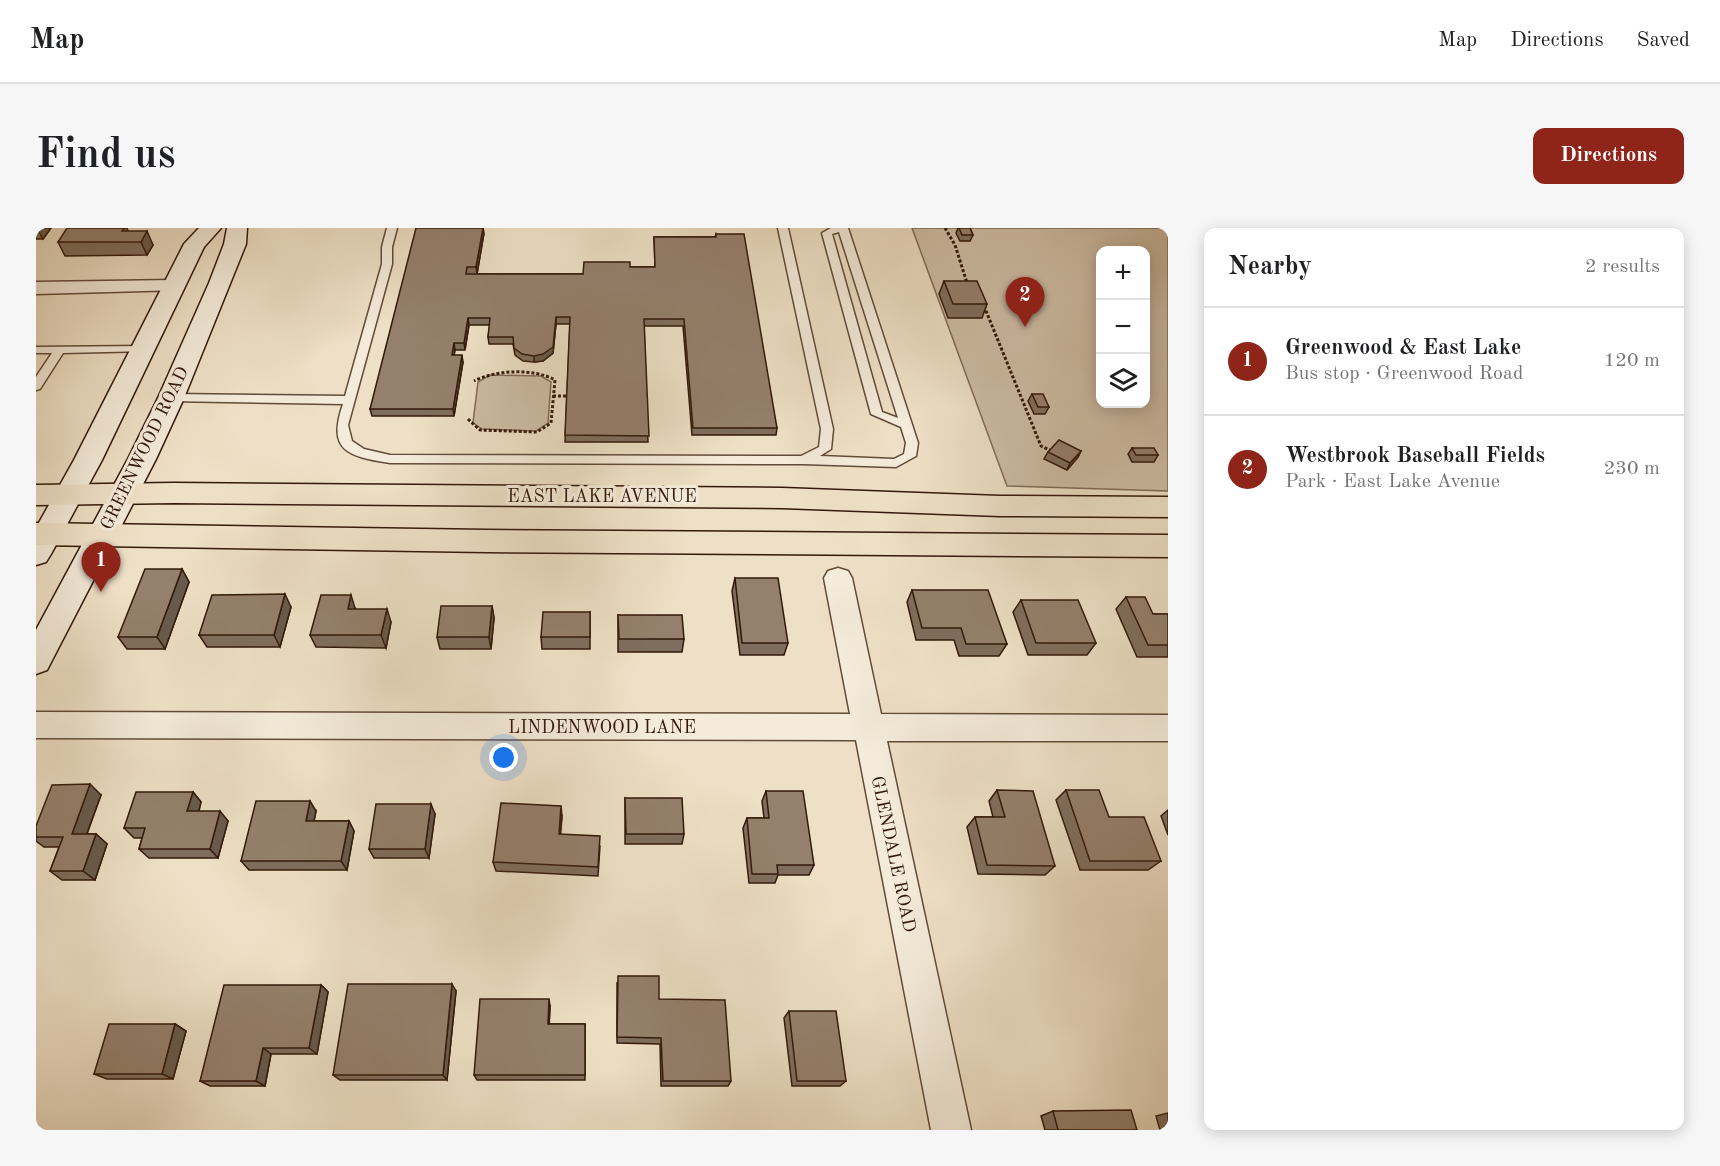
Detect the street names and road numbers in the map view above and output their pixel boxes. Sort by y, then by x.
street label: GREENWOOD ROAD [98,364,192,533]
street label: EAST LAKE AVENUE [507,488,697,506]
street label: LINDENWOOD LANE [508,719,696,737]
street label: GLENDALE ROAD [868,774,918,934]

